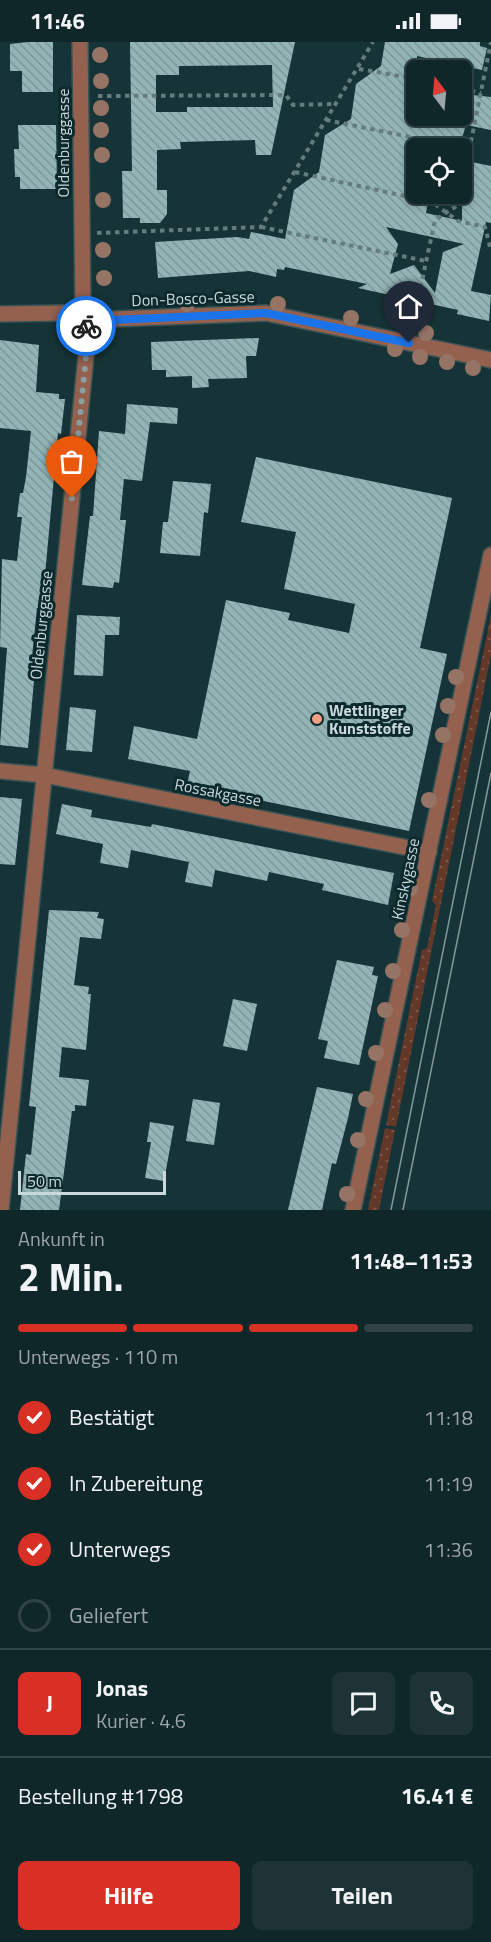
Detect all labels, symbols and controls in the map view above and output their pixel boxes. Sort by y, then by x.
text: 11:46 [30,4,85,38]
north arrow [406,60,472,126]
map controls [406,60,472,204]
street label: Oldenburggasse [51,88,75,198]
button: locate [406,138,472,204]
pin [383,281,434,343]
street label: Don-Bosco-Gasse [131,284,255,312]
icon: home [392,290,425,323]
courier [56,296,116,356]
icon: bike [70,310,103,343]
pin [46,436,97,498]
icon: bag [55,445,88,478]
street label: Oldenburggasse [23,569,59,681]
place label: Wettlinger Kunststoffe [329,698,411,740]
marker: Wettlinger Kunststoffe [310,712,324,726]
street label: Rossakgasse [173,772,263,812]
street label: Kinskygasse [385,836,425,922]
scale bar [18,1168,166,1196]
text: 50 m [27,1169,62,1193]
text: Ankunft in [18,1223,105,1254]
text: 11:48–11:53 [350,1244,473,1278]
text: 2 Min. [18,1247,124,1306]
text: Unterwegs · 110 m [18,1341,178,1372]
text: Bestätigt [69,1400,154,1434]
icon: check [18,1401,51,1434]
text: 11:18 [424,1402,473,1433]
text: In Zubereitung [69,1466,203,1500]
icon: check [18,1467,51,1500]
text: 11:19 [424,1468,473,1499]
text: Unterwegs [69,1532,171,1566]
icon: check [18,1533,51,1566]
text: 11:36 [424,1534,473,1565]
text: Geliefert [69,1598,148,1632]
text: Jonas [96,1671,148,1705]
button: chat [332,1672,395,1735]
button: phone [410,1672,473,1735]
text: J [46,1686,53,1720]
text: Kurier · 4.6 [96,1705,186,1736]
text: Bestellung #1798 [18,1779,183,1813]
text: 16.41 € [401,1779,473,1813]
button: Hilfe [18,1861,240,1930]
button: Teilen [252,1861,473,1930]

